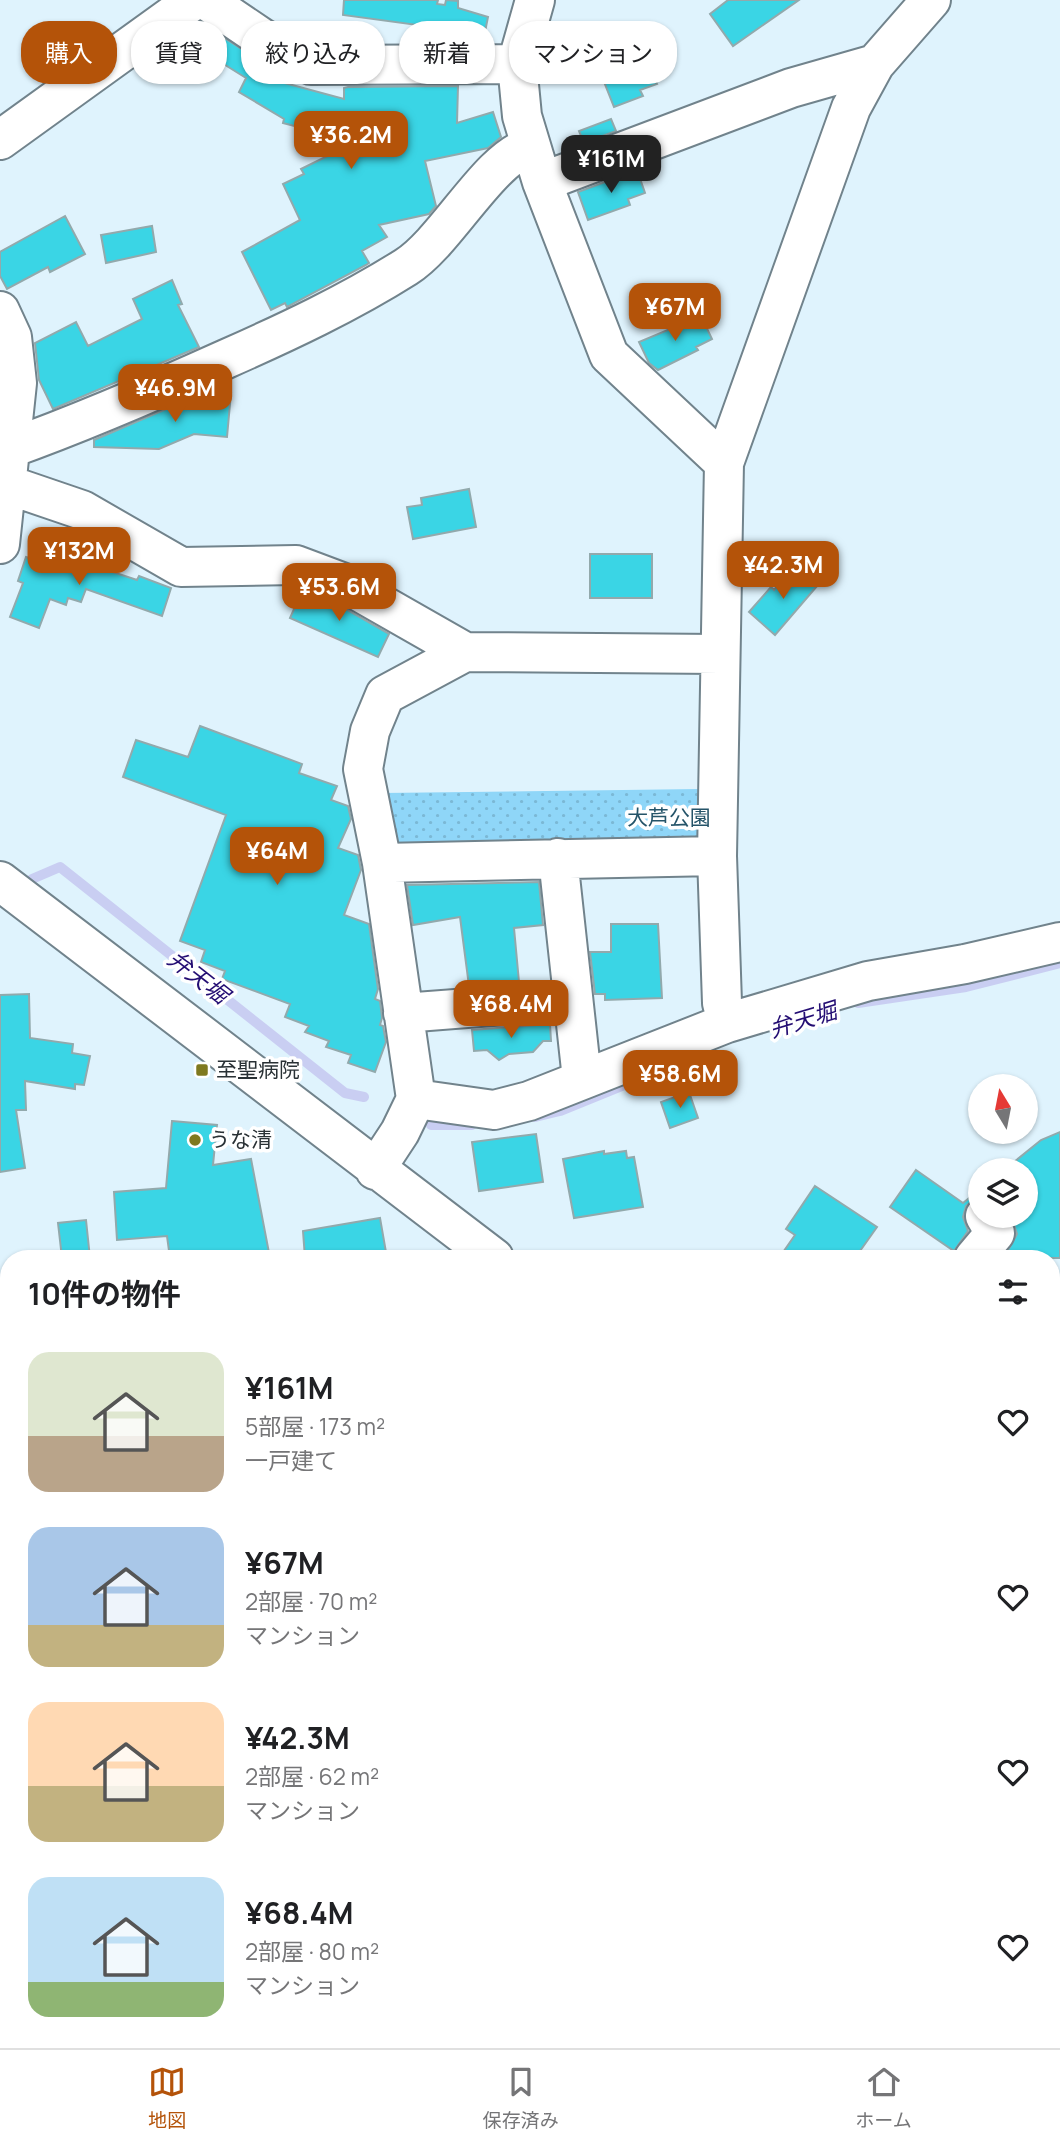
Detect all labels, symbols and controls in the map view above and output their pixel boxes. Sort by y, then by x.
chip: 購入 [21,21,117,84]
chip: 賃貸 [131,21,227,84]
chip: 絞り込み [241,21,385,84]
chip: 新着 [399,21,495,84]
chip: マンション [509,21,677,84]
pin: ¥36.2M [294,111,408,171]
text: ¥36.2M [310,118,392,150]
pin: ¥161M [562,136,660,195]
text: ¥161M [577,142,645,174]
pin: ¥67M [634,284,716,343]
text: ¥67M [645,290,705,322]
pin: ¥46.9M [118,364,232,424]
text: ¥46.9M [134,371,216,403]
pin: ¥132M [30,528,128,587]
text: ¥132M [44,534,114,566]
pin: ¥42.3M [726,542,840,601]
text: ¥42.3M [743,548,823,580]
pin: ¥53.6M [282,564,396,623]
text: ¥53.6M [298,570,380,602]
park label: 大芦公園 [627,803,711,831]
pin: ¥64M [236,828,318,887]
text: ¥64M [246,834,308,866]
water label: 弁天堀 [162,942,238,1012]
pin: ¥68.4M [454,981,568,1040]
text: ¥68.4M [469,987,553,1019]
water label: 弁天堀 [765,993,843,1044]
pin: ¥58.6M [623,1050,737,1110]
place label: 至聖病院 [216,1055,300,1083]
text: ¥58.6M [639,1057,721,1089]
marker: 至聖病院 [194,1062,210,1078]
north arrow [968,1074,1038,1144]
map controls [968,1074,1038,1228]
place label: うな清 [209,1125,272,1153]
marker: うな清 [187,1132,203,1148]
button: layers [968,1158,1038,1228]
text: 10件の物件 [28,1273,181,1314]
icon: filters [994,1273,1032,1311]
text: ¥161M [245,1367,333,1408]
icon: home [84,1380,168,1464]
icon: heart [994,1403,1032,1441]
text: 5部屋 · 173 m² [245,1410,385,1442]
text: 一戸建て [245,1444,337,1476]
text: ¥67M [245,1542,324,1583]
icon: home [84,1555,168,1639]
icon: heart [994,1578,1032,1616]
text: 2部屋 · 70 m² [245,1585,377,1617]
text: マンション [245,1619,360,1651]
text: ¥42.3M [245,1717,350,1758]
icon: home [84,1730,168,1814]
icon: heart [994,1753,1032,1791]
text: 2部屋 · 62 m² [245,1760,379,1792]
text: マンション [245,1794,360,1826]
text: ¥68.4M [245,1892,353,1933]
icon: home [84,1905,168,1989]
icon: heart [994,1928,1032,1966]
text: 2部屋 · 80 m² [245,1935,379,1967]
text: マンション [245,1969,360,2001]
tab: 地図 [148,2063,186,2133]
tab: 保存済み [483,2063,559,2133]
tab: ホーム [855,2063,912,2133]

